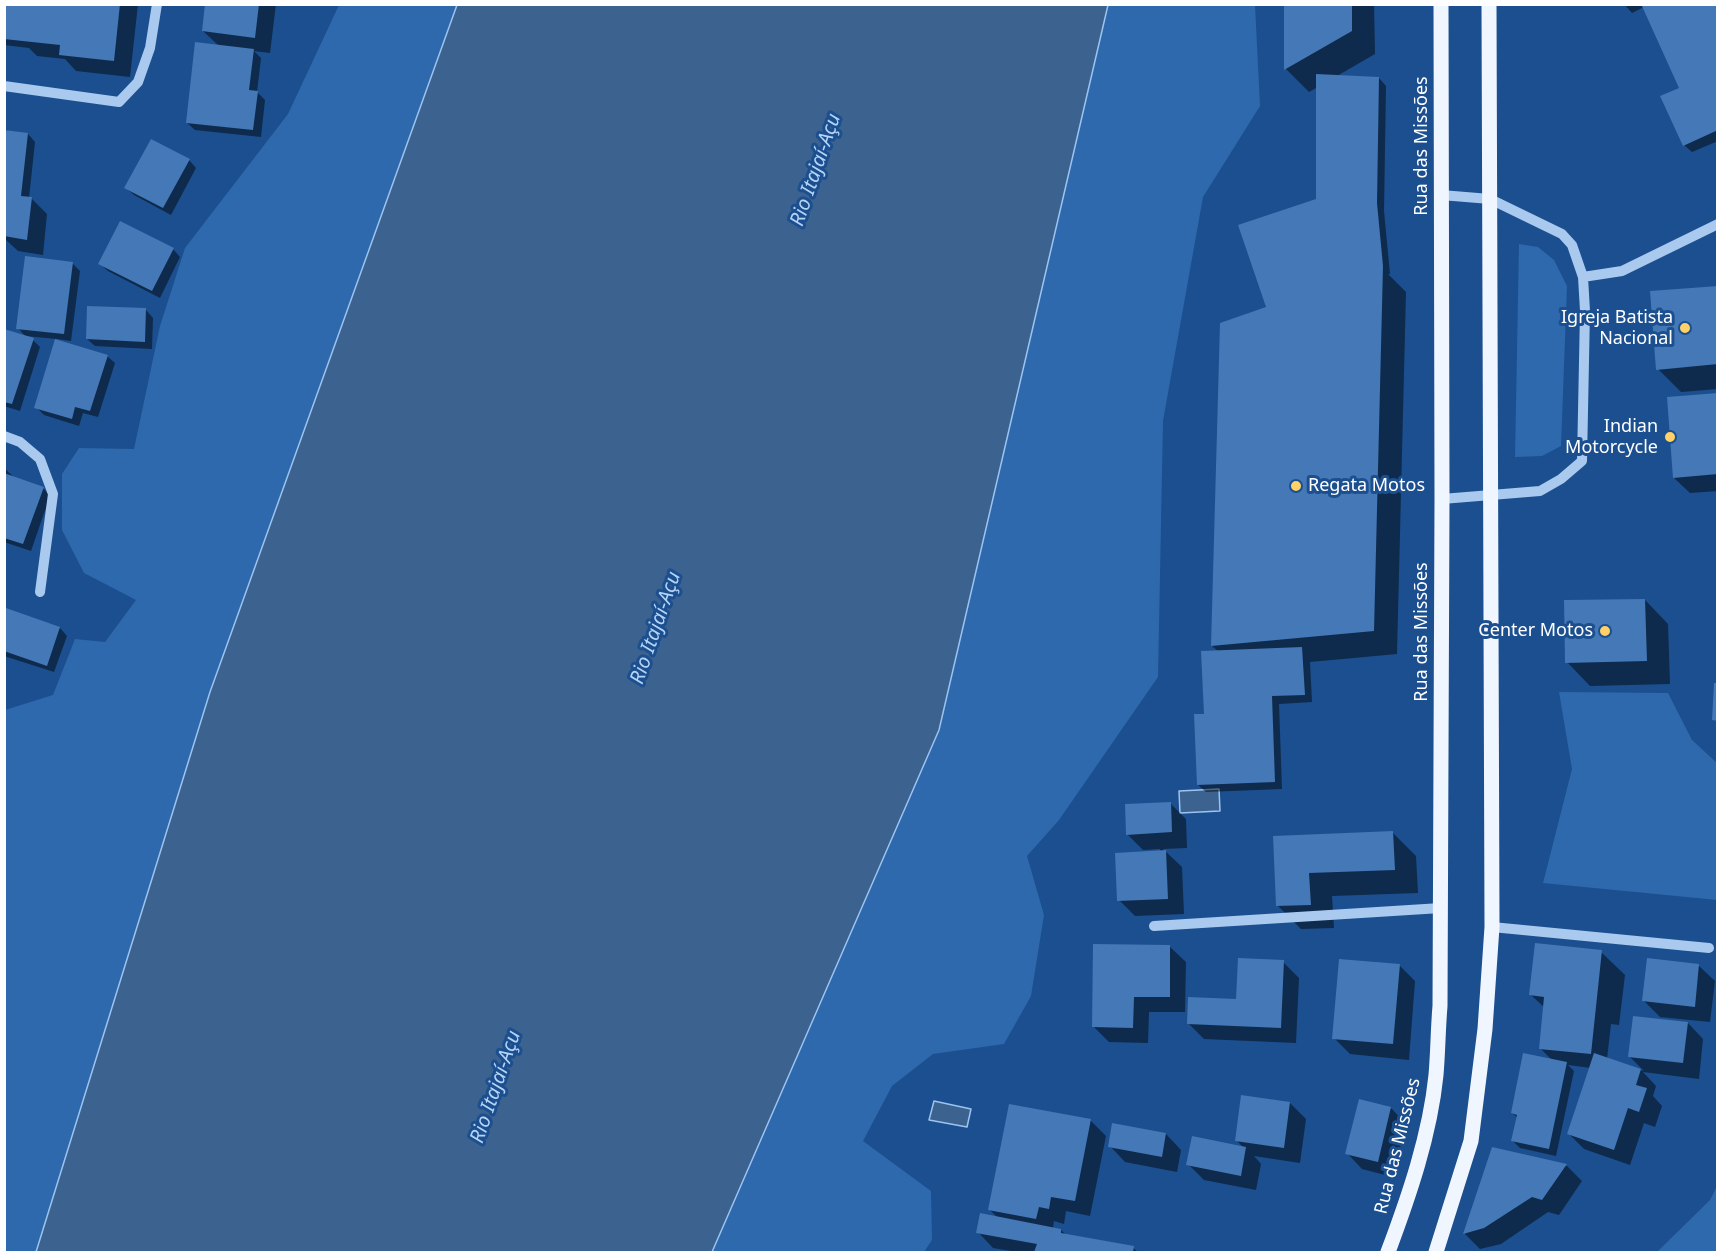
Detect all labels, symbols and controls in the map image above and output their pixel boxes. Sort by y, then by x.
street label: Rua das Missões [1411,76,1433,216]
water label: Rio Itajaí-Açu [786,111,846,229]
place label: Igreja Batista Nacional [1561,307,1673,350]
marker: Igreja Batista Nacional [1678,321,1692,335]
place label: Indian Motorcycle [1565,416,1658,458]
marker: Indian Motorcycle [1663,430,1677,444]
place label: Regata Motos [1308,475,1425,497]
marker: Regata Motos [1289,479,1303,493]
street label: Rua das Missões [1411,562,1433,702]
water label: Rio Itajaí-Açu [626,569,686,687]
place label: Center Motos [1478,620,1593,642]
marker: Center Motos [1598,624,1612,638]
water label: Rio Itajaí-Açu [466,1028,526,1146]
street label: Rua das Missões [1371,1076,1425,1216]

